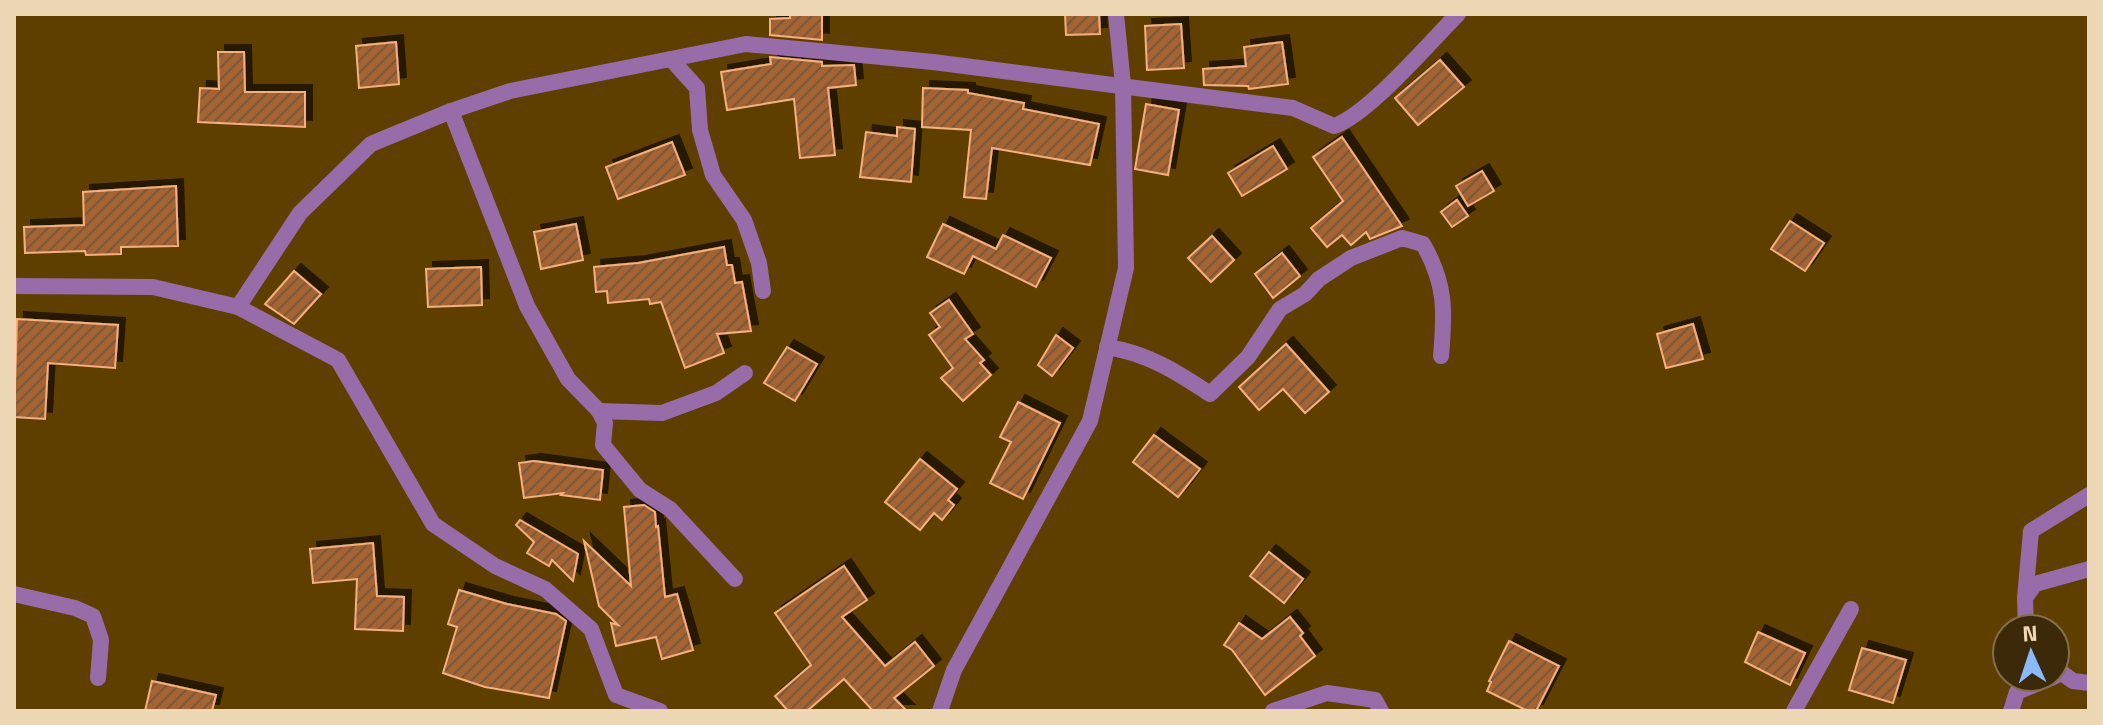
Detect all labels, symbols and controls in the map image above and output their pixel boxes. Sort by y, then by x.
north arrow [1991,613,2071,693]
text: N [2021,616,2038,650]

